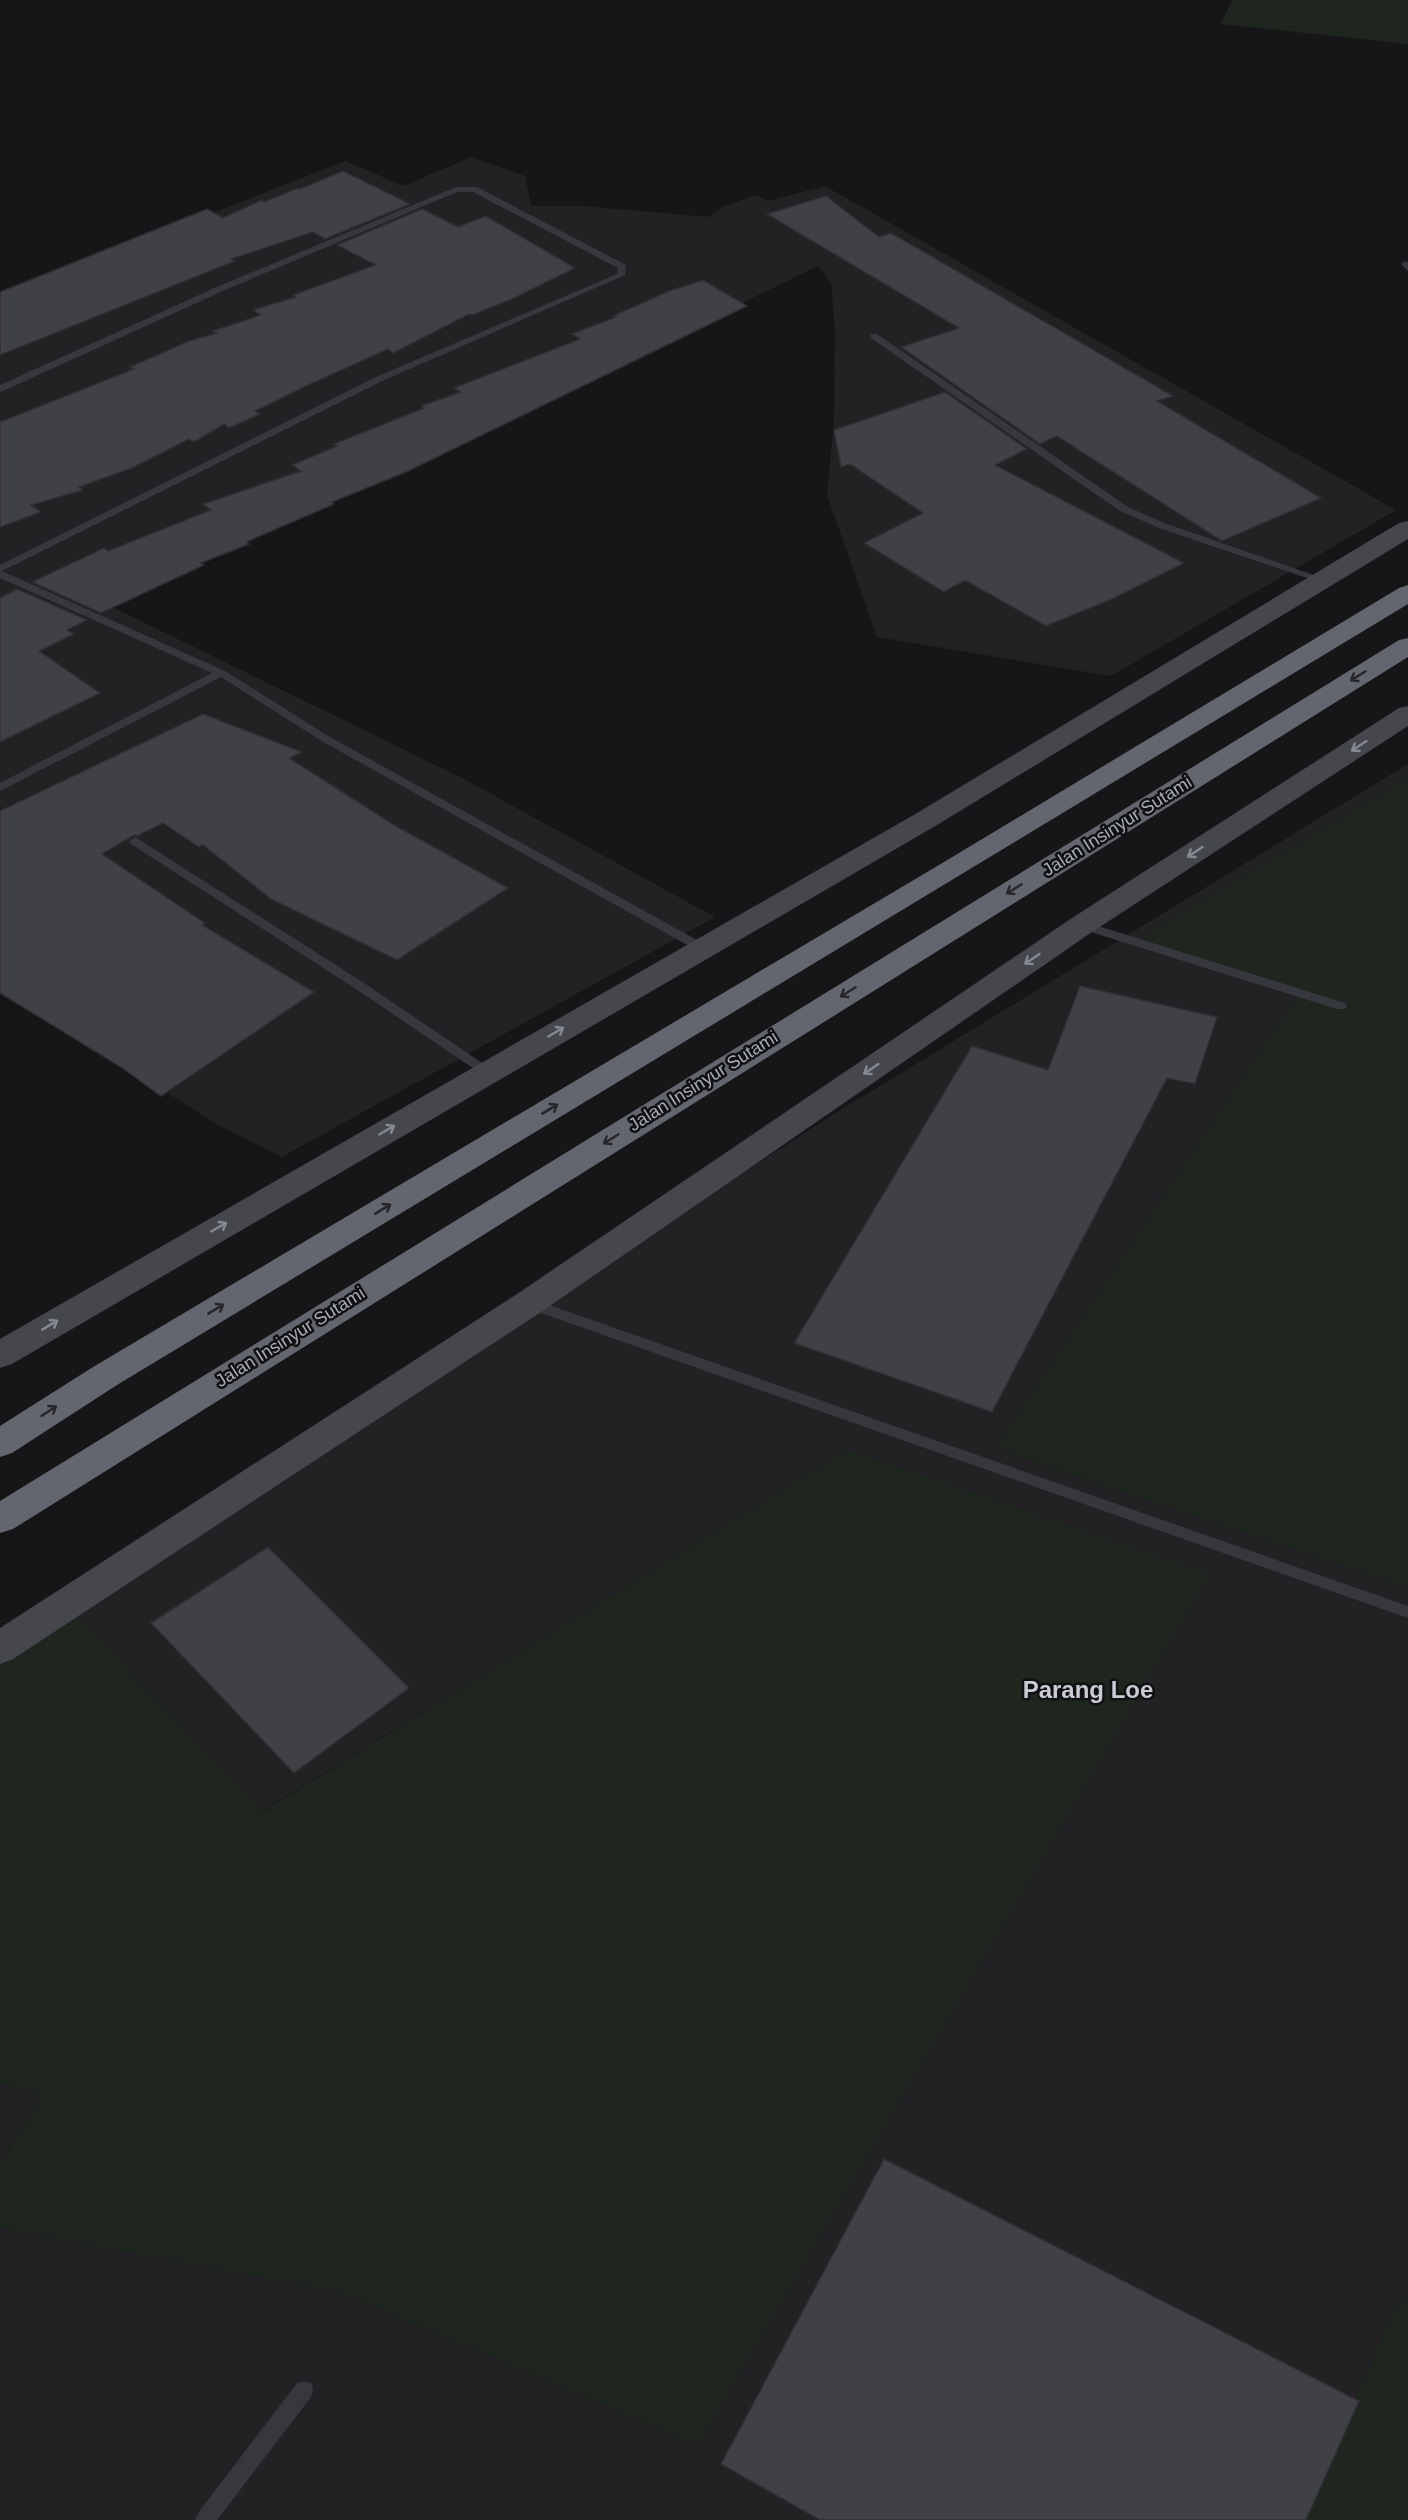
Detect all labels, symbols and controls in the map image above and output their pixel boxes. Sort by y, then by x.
one-way arrow [1350,671,1367,683]
one-way arrow [1351,740,1368,752]
street label: Jalan Insinyur Sutami [1039,772,1195,880]
one-way arrow [1187,846,1204,858]
one-way arrow [1006,884,1023,896]
one-way arrow [1025,953,1041,965]
one-way arrow [840,986,857,998]
one-way arrow [547,1026,564,1038]
street label: Jalan Insinyur Sutami [625,1027,781,1135]
one-way arrow [864,1063,880,1075]
one-way arrow [541,1103,558,1115]
one-way arrow [379,1123,396,1135]
one-way arrow [603,1133,620,1145]
one-way arrow [374,1203,391,1215]
one-way arrow [209,1221,227,1232]
street label: Jalan Insinyur Sutami [212,1283,368,1391]
one-way arrow [207,1303,224,1315]
one-way arrow [41,1319,58,1331]
one-way arrow [40,1405,57,1417]
district label: Parang Loe [1023,1676,1153,1703]

